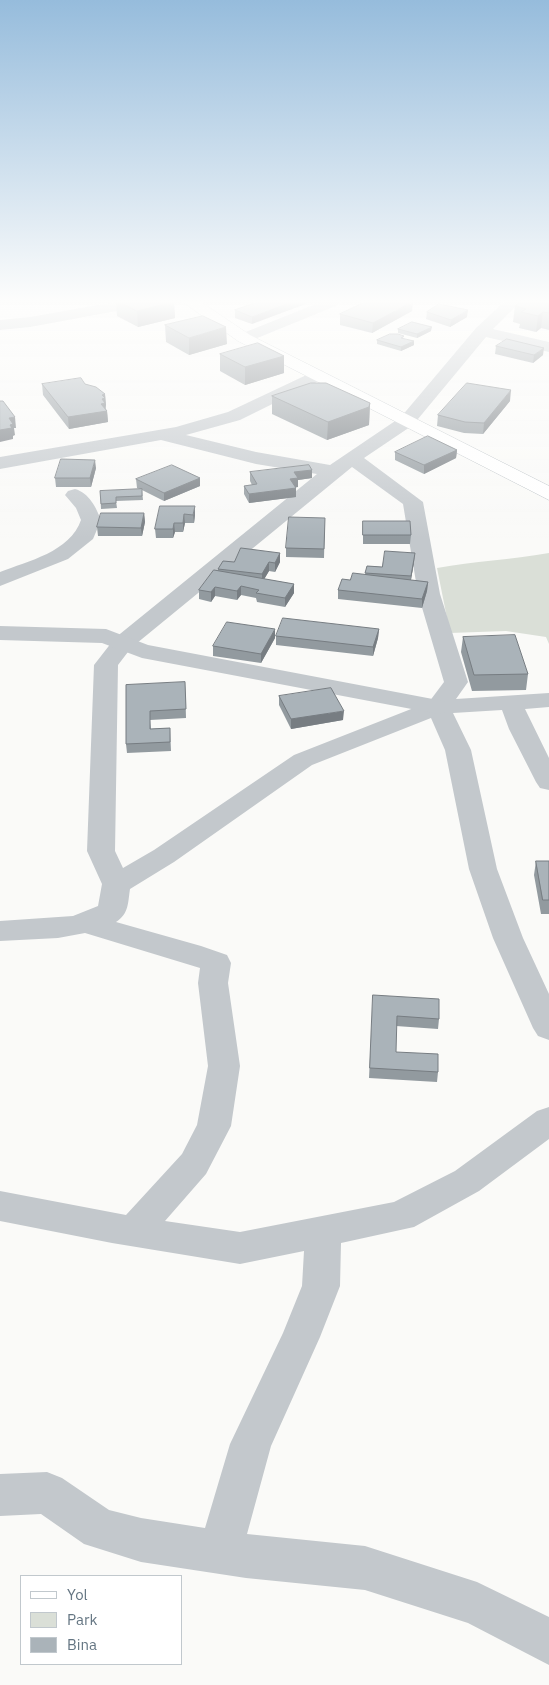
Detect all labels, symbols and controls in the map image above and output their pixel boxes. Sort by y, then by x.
legend [20,1575,182,1665]
text: Yol [67,1585,88,1604]
text: Park [67,1610,97,1629]
text: Bina [67,1635,97,1654]

